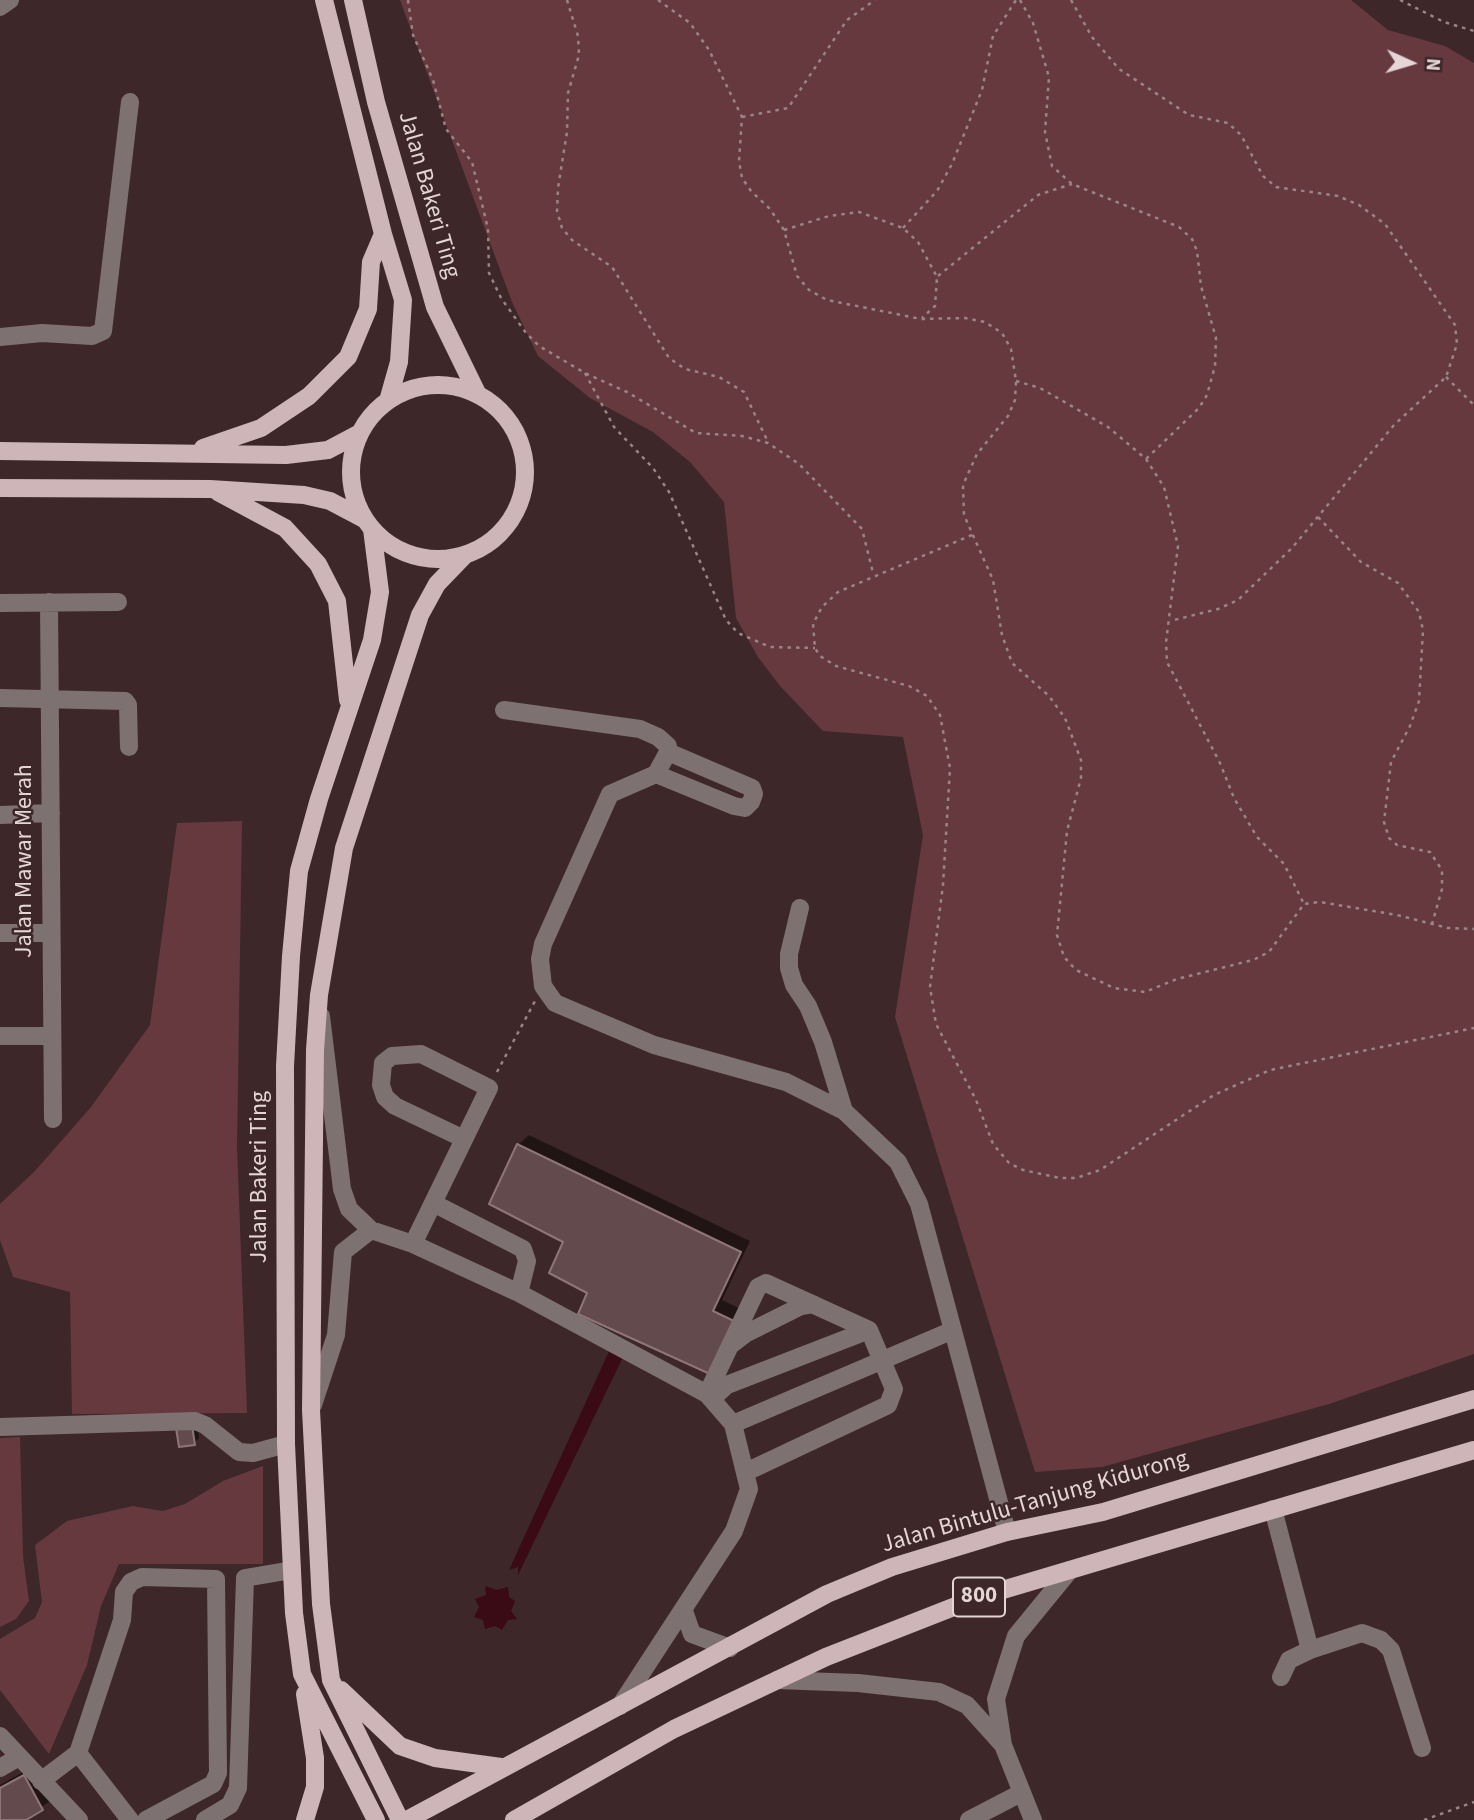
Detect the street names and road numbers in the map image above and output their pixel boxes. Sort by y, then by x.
street label: Jalan Bakeri Ting [390,108,466,282]
street label: Jalan Mawar Merah [12,764,40,958]
street label: Jalan Bakeri Ting [247,1091,275,1263]
street label: Jalan Bintulu-Tanjung Kidurong [878,1445,1192,1561]
road number: 800 [953,1578,1005,1616]

